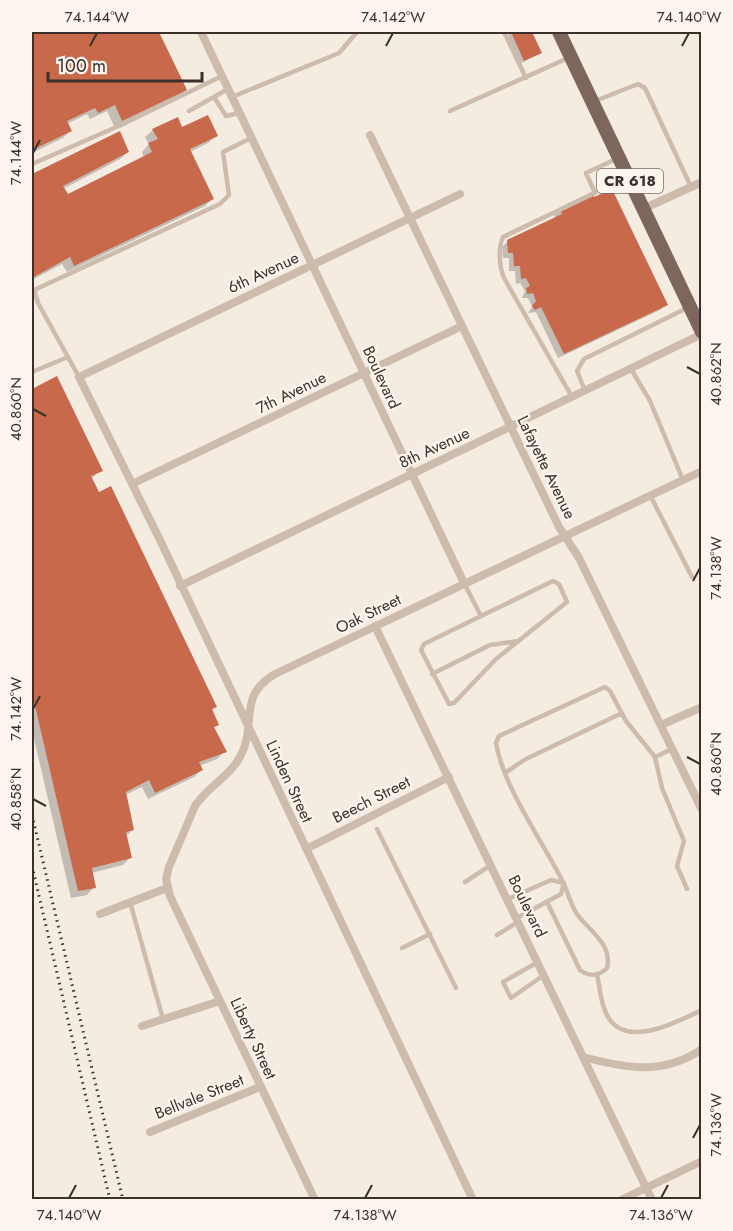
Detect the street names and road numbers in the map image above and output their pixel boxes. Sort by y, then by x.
road number: CR 618 [597,169,663,193]
street label: 6th Avenue [224,246,303,299]
street label: Boulevard [357,342,406,412]
street label: 7th Avenue [252,366,330,419]
street label: Lafayette Avenue [512,412,582,523]
street label: 8th Avenue [395,421,473,474]
street label: Oak Street [332,588,405,639]
street label: Linden Street [260,736,319,826]
street label: Beech Street [328,770,414,829]
street label: Boulevard [503,871,553,941]
street label: Liberty Street [225,993,283,1083]
street label: Bellvale Street [151,1068,247,1125]

